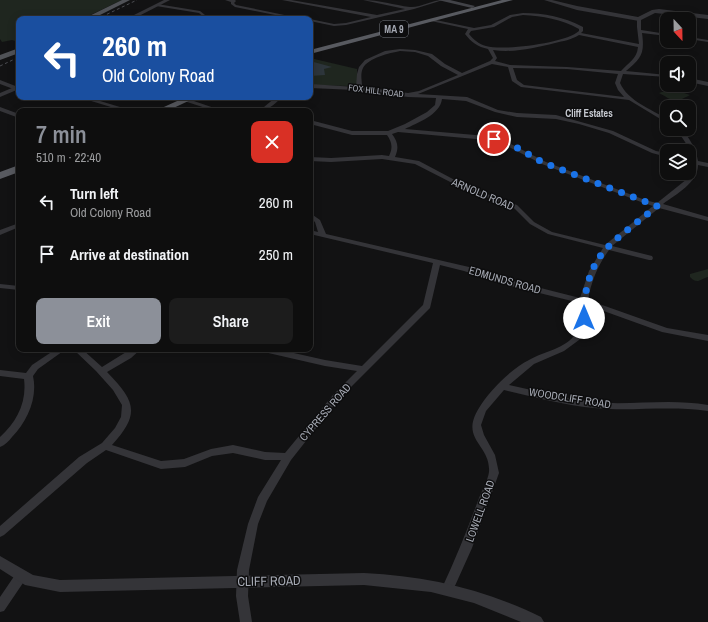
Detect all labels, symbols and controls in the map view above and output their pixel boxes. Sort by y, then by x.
north arrow [660,12,696,48]
map controls [660,12,696,180]
road number: MA 9 [380,21,408,37]
text: 260 m [102,27,167,65]
icon: left [36,32,88,84]
button: sound [660,56,696,92]
text: Old Colony Road [102,63,214,88]
street label: FOX HILL ROAD [348,82,404,100]
button: search [660,100,696,136]
district label: Cliff Estates [565,107,613,120]
text: 7 min [36,118,87,150]
button: close [251,121,293,163]
pin [477,122,511,156]
icon: arrive [483,128,505,150]
button: layers [660,144,696,180]
text: 510 m · 22:40 [36,149,101,166]
street label: ARNOLD ROAD [449,174,516,213]
text: Turn left [70,183,118,204]
icon: left [36,191,58,213]
text: 260 m [259,192,293,213]
text: Old Colony Road [70,204,151,221]
icon: arrive [36,243,58,265]
text: Arrive at destination [70,244,189,265]
text: 250 m [259,244,293,265]
street label: EDMUNDS ROAD [467,263,543,297]
position arrow [563,297,605,339]
button: Exit [36,298,161,344]
button: Share [169,298,293,344]
street label: CYPRESS ROAD [296,380,354,444]
street label: WOODCLIFF ROAD [528,385,612,411]
street label: LOWELL ROAD [462,478,498,544]
street label: CLIFF ROAD [237,572,301,590]

